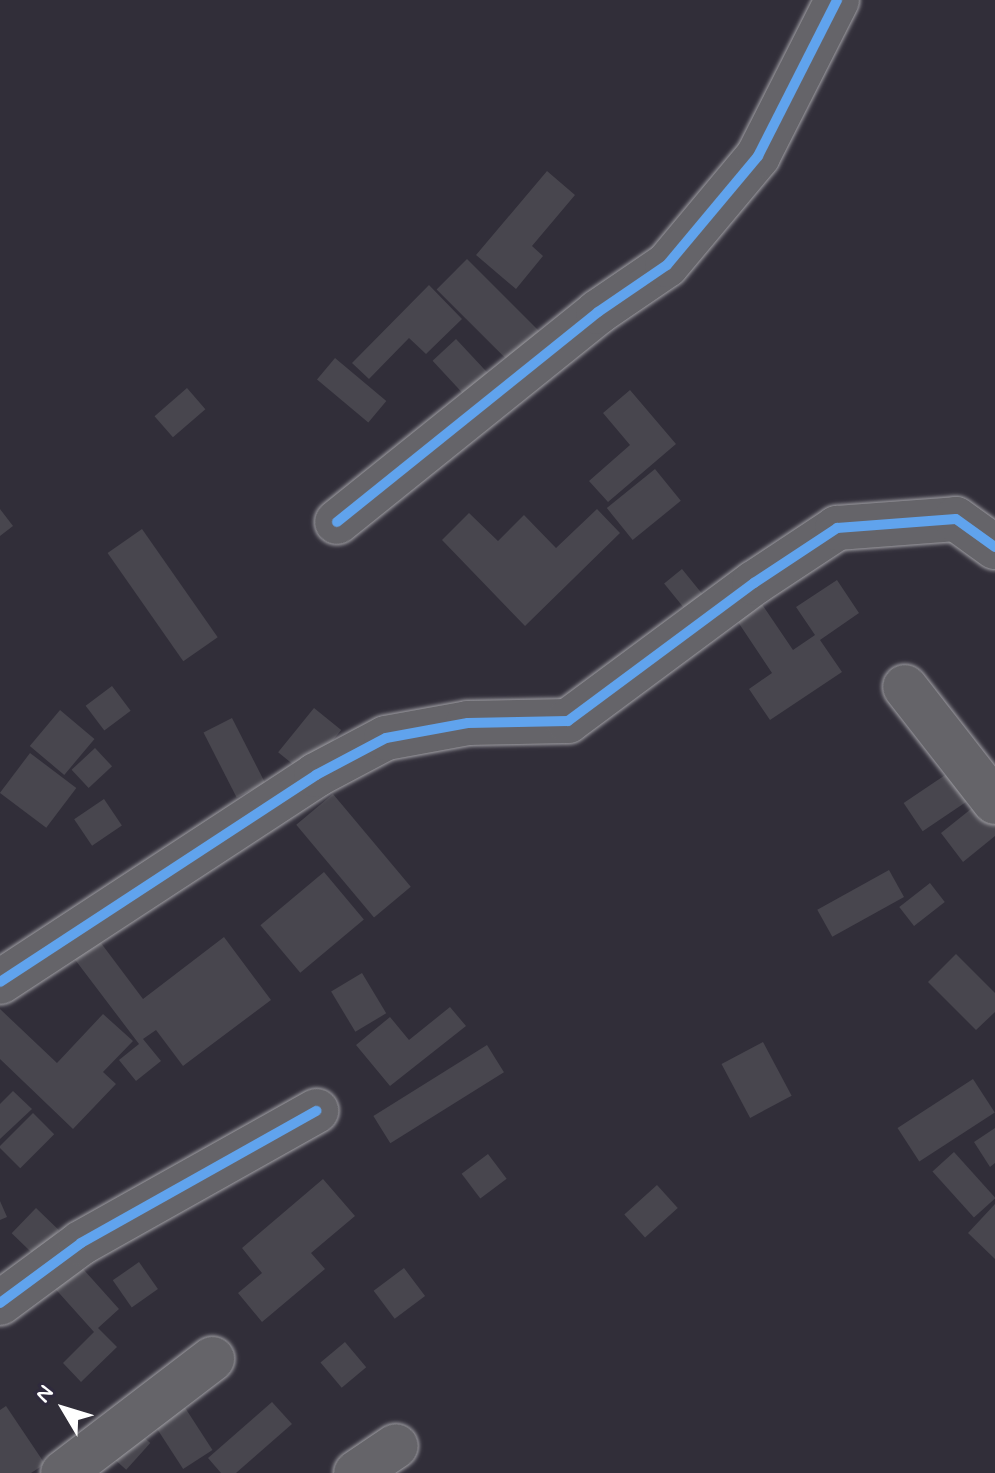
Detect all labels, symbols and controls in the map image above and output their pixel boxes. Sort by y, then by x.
north arrow [24,1369,104,1449]
text: N [30,1380,61,1409]

